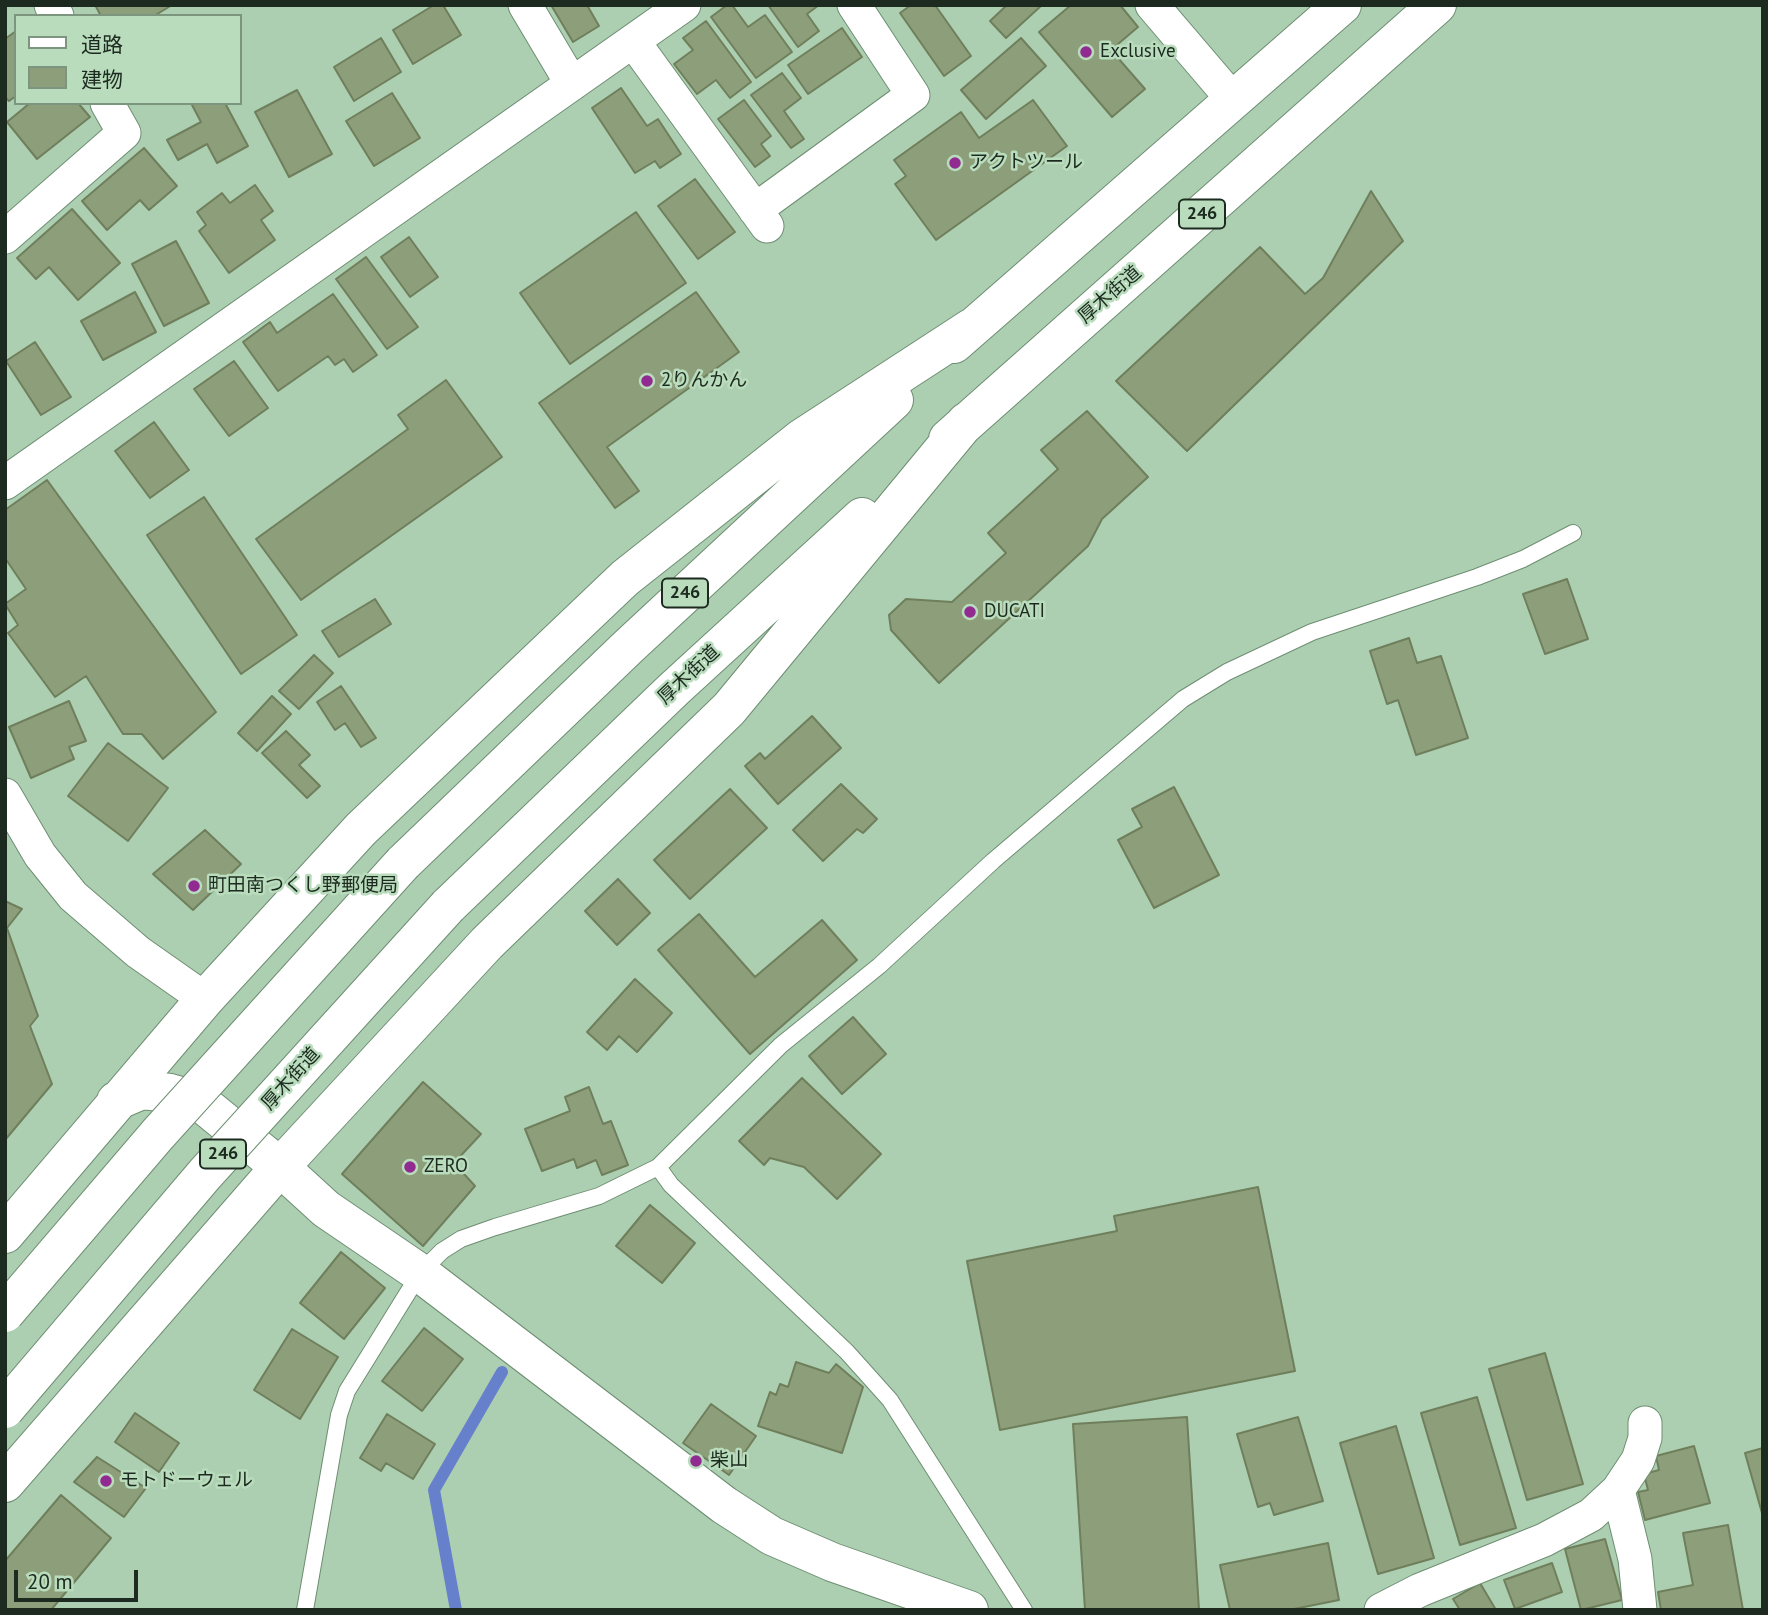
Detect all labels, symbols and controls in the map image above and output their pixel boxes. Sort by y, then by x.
legend [14,14,242,105]
text: 道路 [81,31,123,58]
place label: Exclusive [1100,41,1176,63]
marker: Exclusive [1078,44,1094,60]
text: 建物 [81,66,123,93]
place label: アクトツール [969,152,1083,174]
marker: アクトツール [947,155,963,171]
road number: 246 [1179,200,1225,229]
street label: 厚木街道 [1074,261,1146,329]
place label: 2りんかん [661,370,747,392]
marker: 2りんかん [639,373,655,389]
road number: 246 [662,578,708,608]
place label: DUCATI [984,601,1045,623]
marker: DUCATI [962,604,978,620]
street label: 厚木街道 [653,641,725,709]
place label: 町田南つくし野郵便局 [208,875,398,897]
marker: 町田南つくし野郵便局 [186,878,202,894]
street label: 厚木街道 [257,1043,325,1115]
road number: 246 [200,1140,246,1168]
place label: ZERO [424,1156,468,1178]
marker: ZERO [402,1159,418,1175]
place label: 柴山 [710,1450,748,1472]
marker: 柴山 [688,1453,704,1469]
place label: モトドーウェル [120,1470,253,1492]
marker: モトドーウェル [98,1473,114,1489]
scale bar [18,1556,142,1600]
text: 20 m [27,1568,73,1595]

